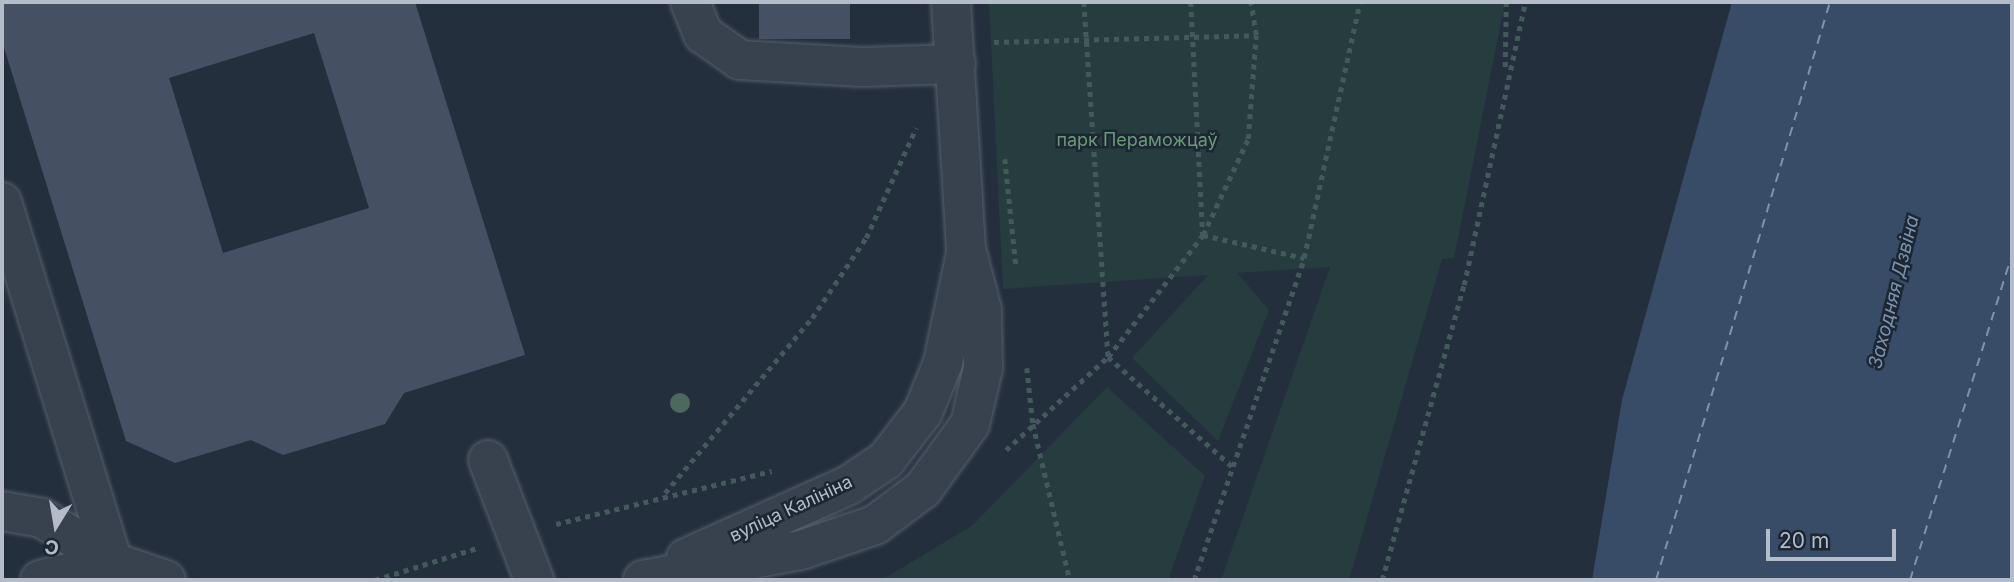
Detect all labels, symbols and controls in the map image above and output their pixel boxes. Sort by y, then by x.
park label: парк Пераможцаў [1056,129,1218,151]
water label: Заходняя Дзвіна [1864,213,1924,371]
street label: вуліца Калініна [726,471,856,547]
north arrow [21,491,91,561]
scale bar [1769,516,1898,560]
text: 20 m [1779,528,1829,553]
text: С [43,534,61,560]

